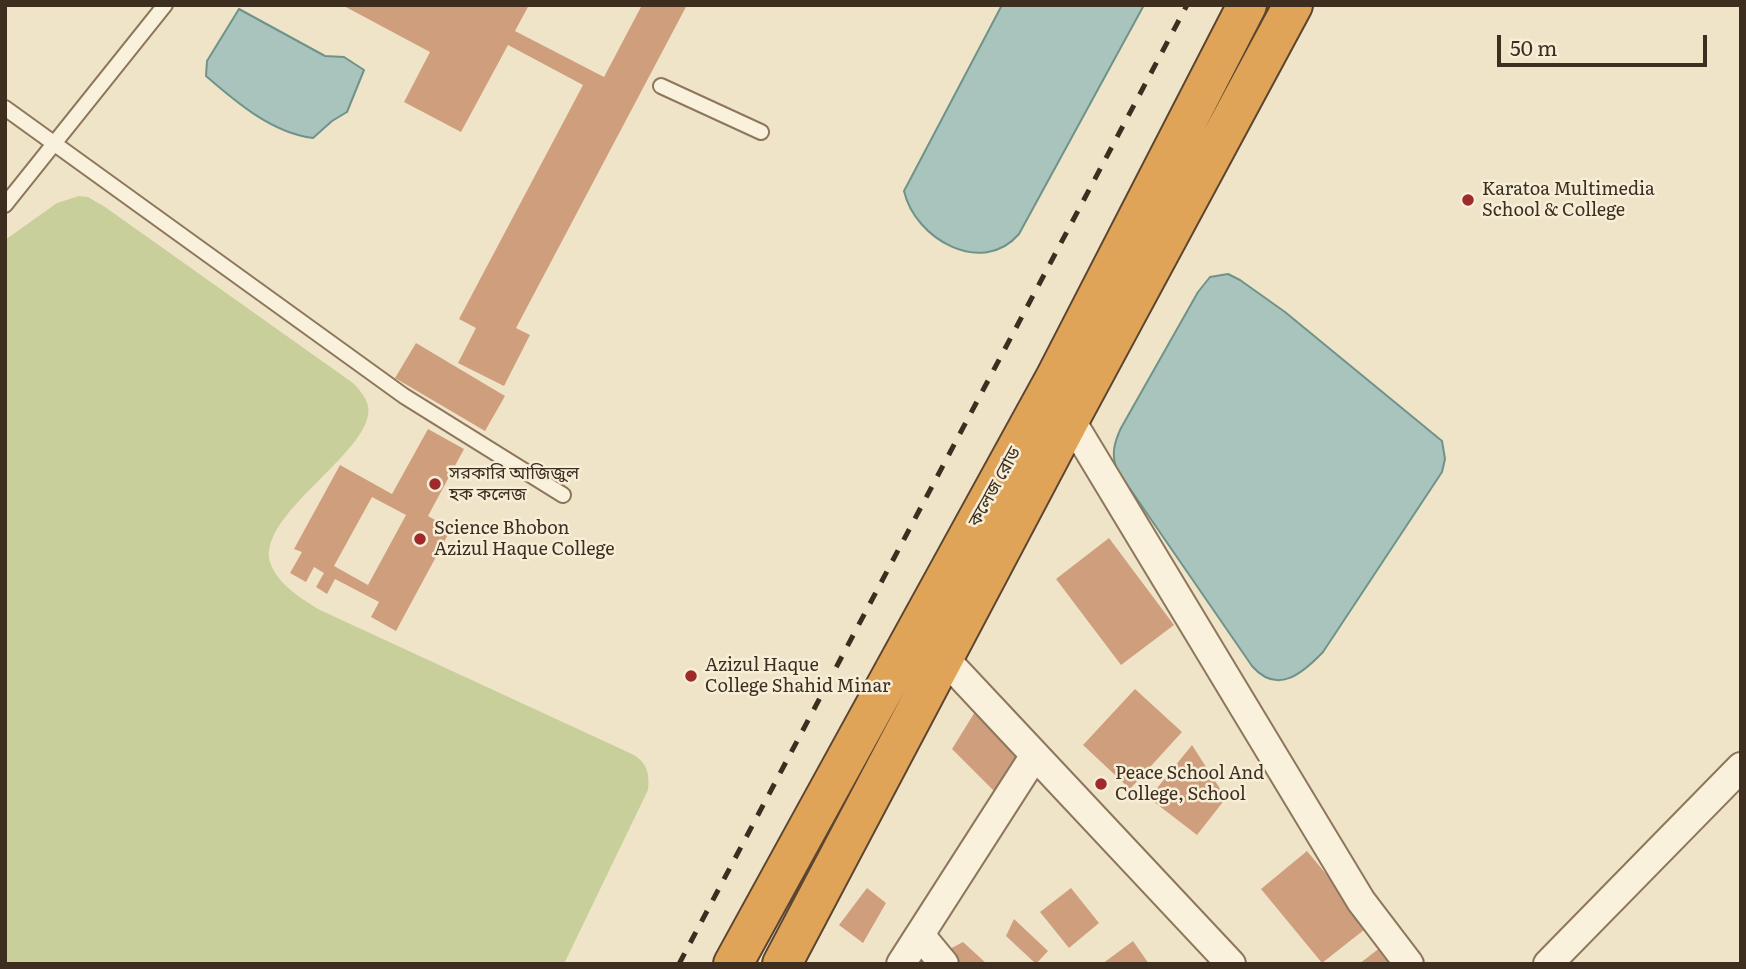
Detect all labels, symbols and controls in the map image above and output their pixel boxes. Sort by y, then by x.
scale bar [1501,21,1711,65]
text: 50 m [1510,31,1557,62]
place label: Karatoa Multimedia School & College [1482,179,1655,222]
marker: Karatoa Multimedia School & College [1460,192,1476,208]
street label: কলেজ রোড [964,443,1026,531]
place label: সরকারি আজিজুল হক কলেজ [449,463,579,505]
marker: সরকারি আজিজুল হক কলেজ [427,476,443,492]
place label: Science Bhobon Azizul Haque College [434,518,615,560]
marker: Science Bhobon Azizul Haque College [412,531,428,547]
place label: Azizul Haque College Shahid Minar [705,655,890,698]
marker: Azizul Haque College Shahid Minar [683,668,699,684]
place label: Peace School And College, School [1115,763,1264,806]
marker: Peace School And College, School [1093,776,1109,792]

